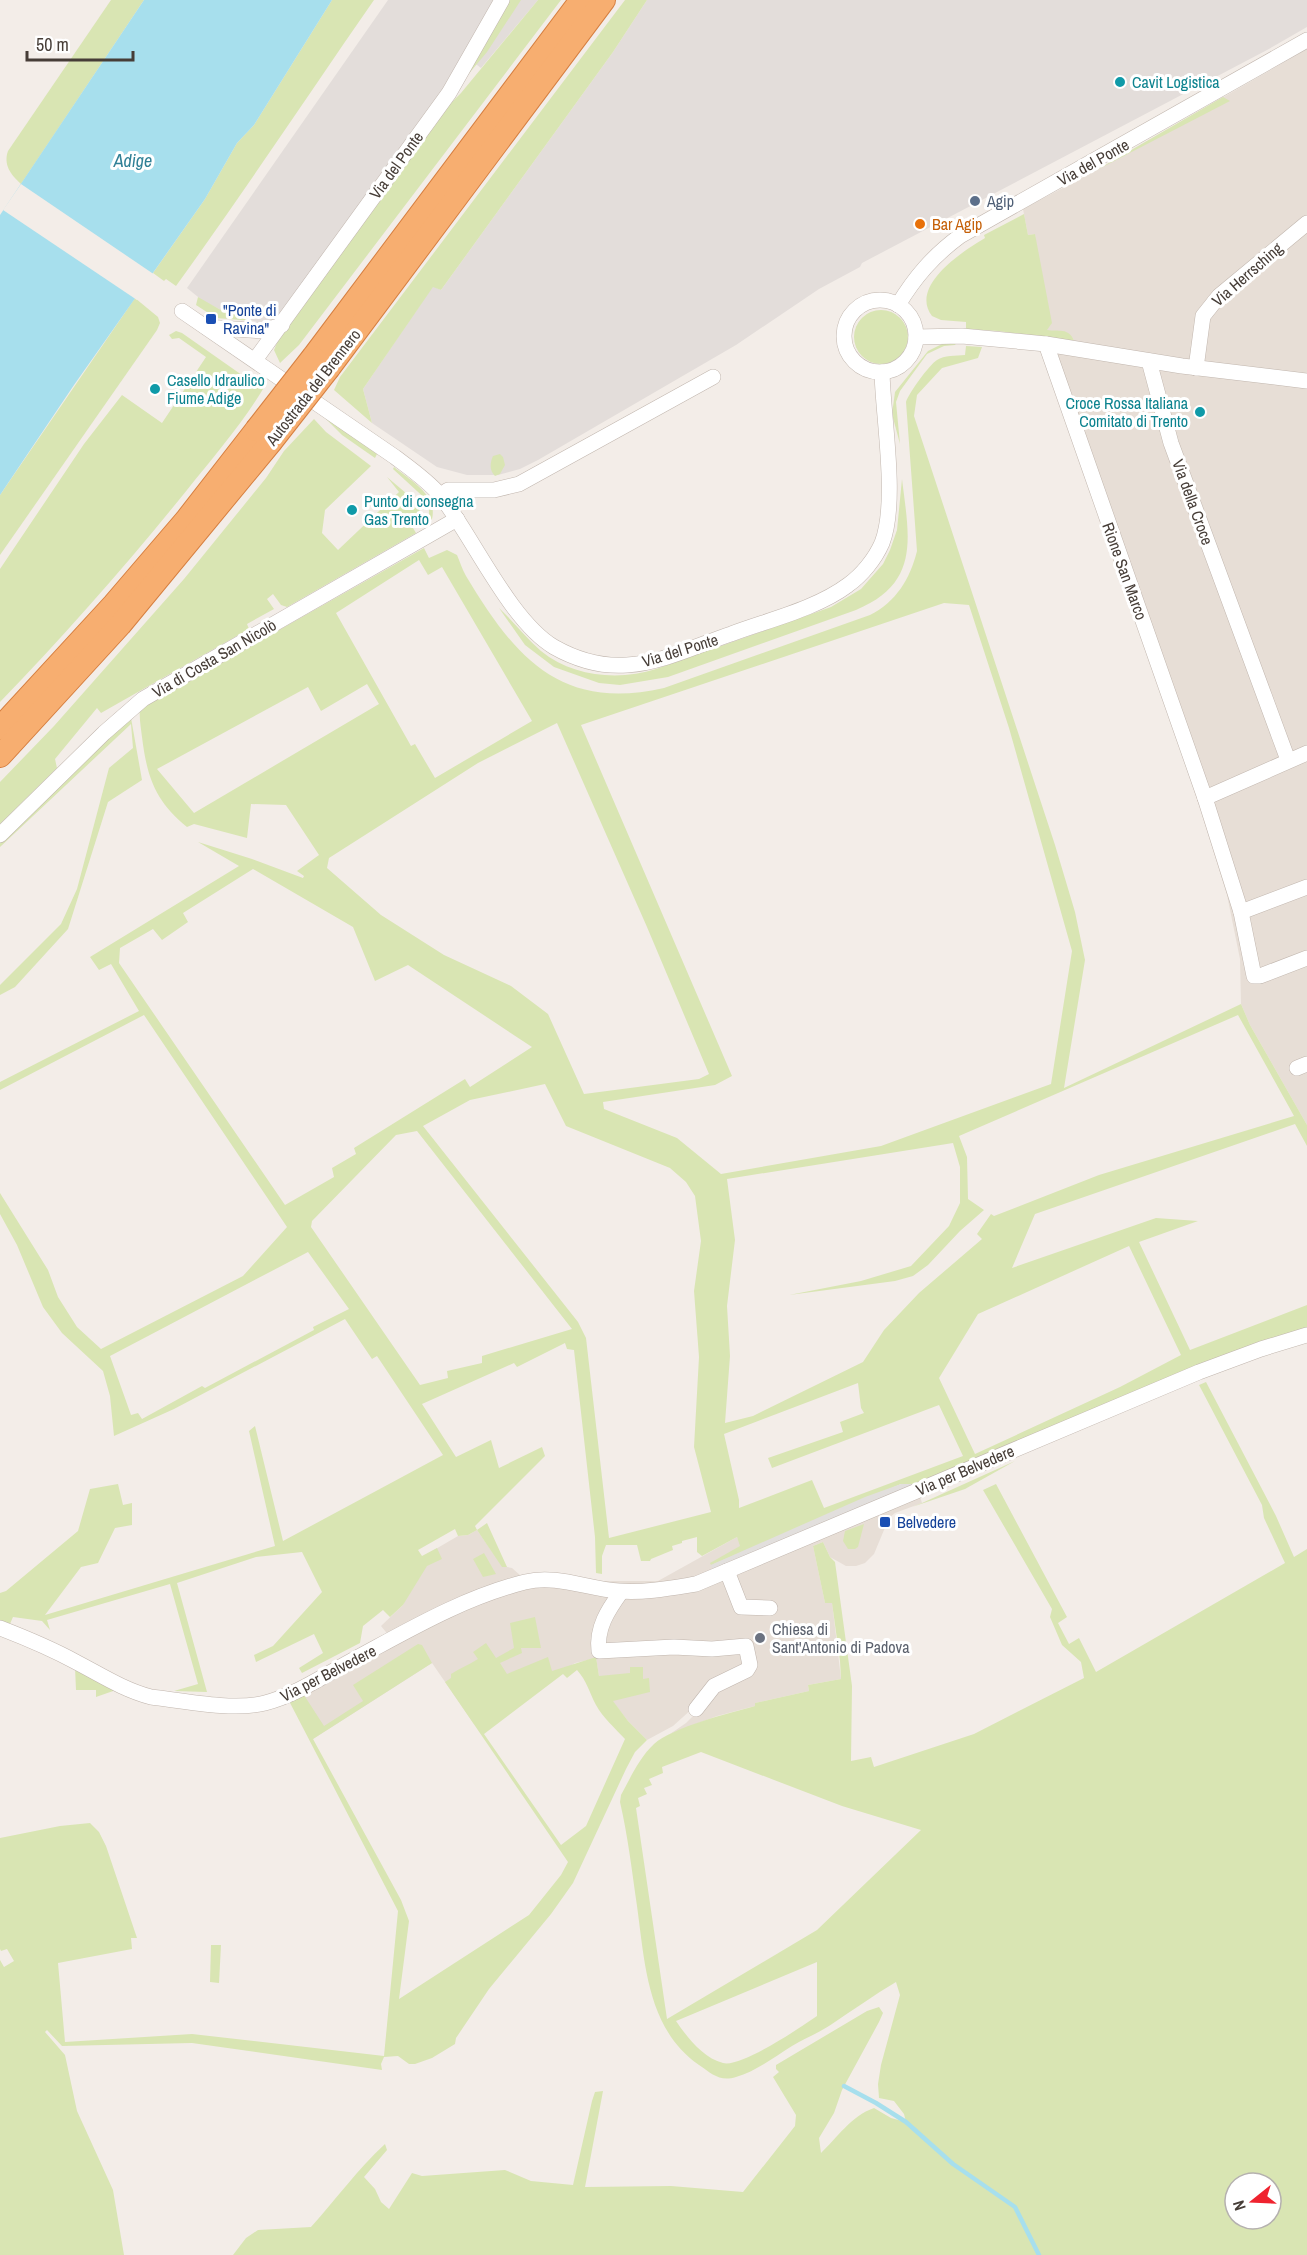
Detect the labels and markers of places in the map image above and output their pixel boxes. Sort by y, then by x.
place label: Cavit Logistica [1132,71,1220,93]
marker: Cavit Logistica [1113,75,1127,89]
place label: Agip [986,190,1014,212]
marker: Agip [968,194,982,208]
place label: Bar Agip [932,213,982,235]
marker: Bar Agip [913,217,927,231]
place label: "Ponte di Ravina" [223,299,277,339]
marker: "Ponte di Ravina" [204,312,218,326]
place label: Casello Idraulico Fiume Adige [167,369,265,409]
marker: Casello Idraulico Fiume Adige [148,382,162,396]
place label: Croce Rossa Italiana Comitato di Trento [1065,392,1189,432]
marker: Croce Rossa Italiana Comitato di Trento [1193,405,1207,419]
place label: Punto di consegna Gas Trento [364,490,474,530]
marker: Punto di consegna Gas Trento [345,503,359,517]
place label: Belvedere [897,1511,956,1533]
marker: Belvedere [878,1515,892,1529]
place label: Chiesa di Sant'Antonio di Padova [772,1618,910,1658]
marker: Chiesa di Sant'Antonio di Padova [753,1631,767,1645]

